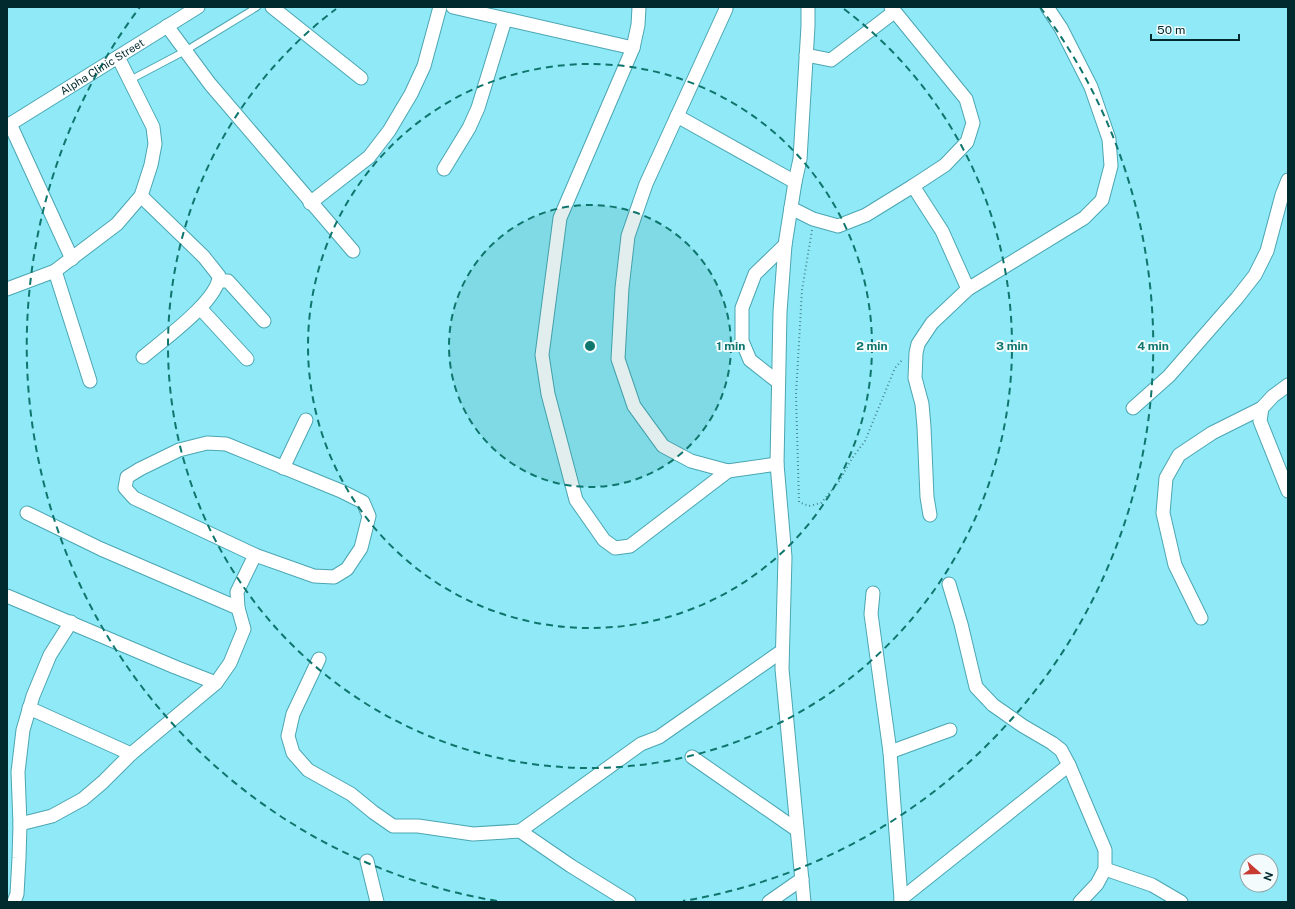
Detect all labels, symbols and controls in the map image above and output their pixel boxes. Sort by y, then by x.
scale bar [1151,16,1239,42]
text: 50 m [1157,23,1185,37]
street label: Alpha Clinic Street [58,36,146,97]
centre of rings [583,339,597,353]
text: 1 min [717,339,745,353]
text: 2 min [856,339,888,353]
text: 3 min [996,339,1028,353]
text: 4 min [1137,339,1169,353]
north arrow [1239,853,1279,893]
text: N [1261,870,1276,883]

